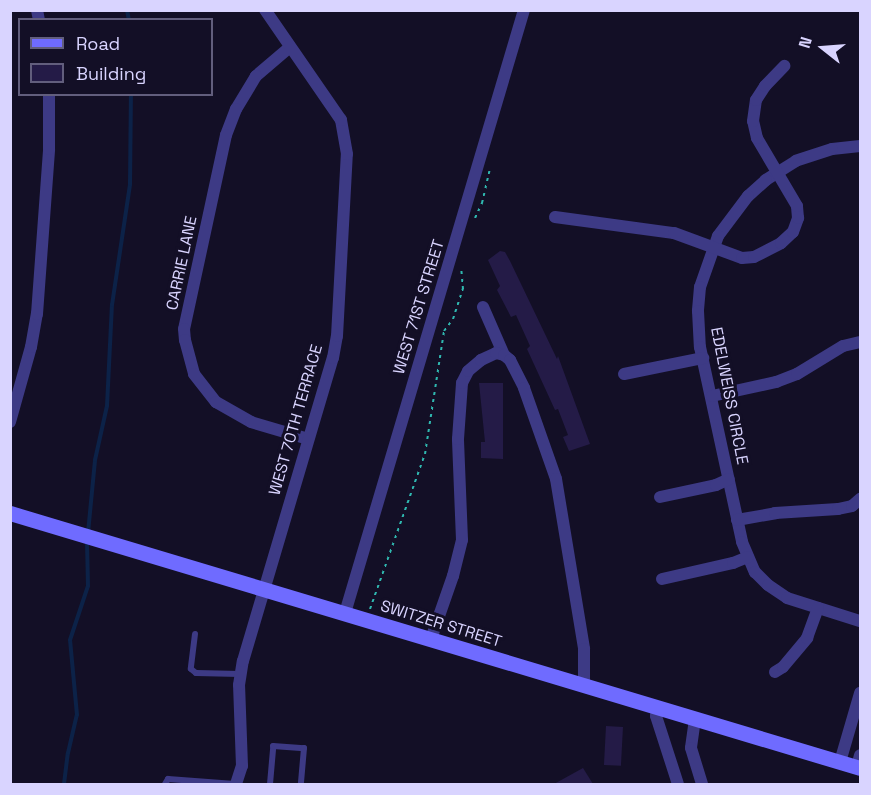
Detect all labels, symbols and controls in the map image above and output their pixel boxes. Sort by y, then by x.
legend [18,18,213,96]
north arrow [793,18,853,78]
text: Road [76,32,120,55]
text: N [794,34,817,51]
text: Building [76,62,146,85]
street label: CARRIE LANE [163,214,201,312]
street label: WEST 71ST STREET [389,237,449,377]
street label: EDELWEISS CIRCLE [706,326,752,466]
street label: WEST 70TH TERRACE [265,342,327,498]
street label: SWITZER STREET [378,596,504,652]

